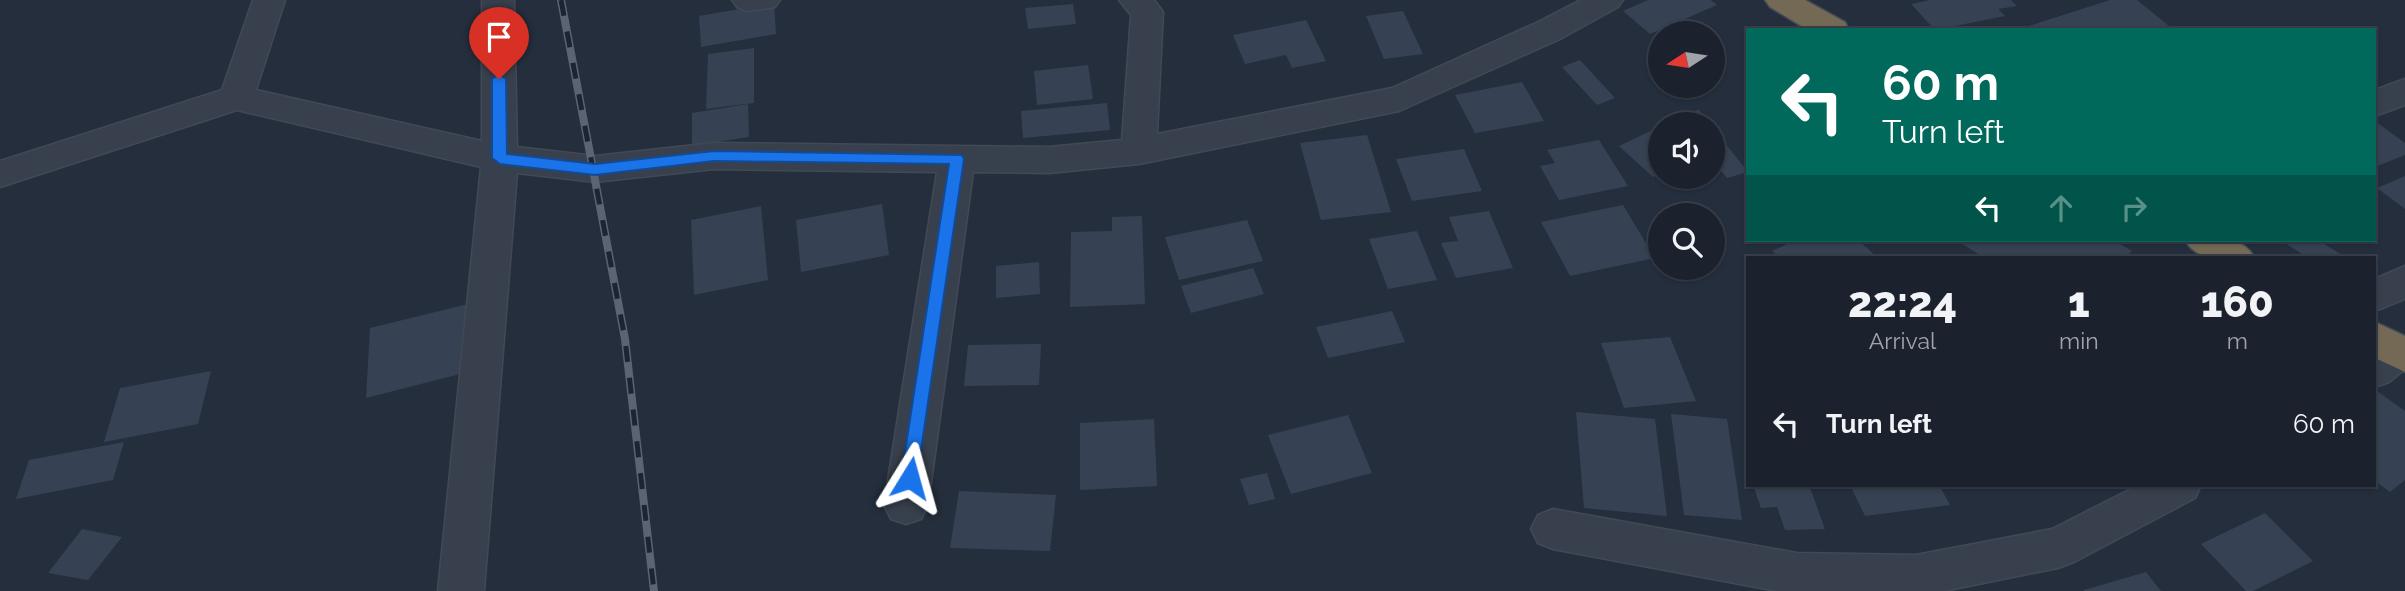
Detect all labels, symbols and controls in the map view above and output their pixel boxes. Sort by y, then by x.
pin [469,7,529,79]
icon: arrive [480,18,518,56]
north arrow [1648,21,1726,98]
map controls [1648,21,1725,280]
text: 60 m [1882,54,1999,111]
icon: left [1767,56,1858,147]
button: sound [1648,112,1725,189]
text: Turn left [1882,113,2004,150]
icon: left [1969,189,2007,227]
icon: ahead [2042,189,2080,227]
icon: right [2115,189,2153,227]
button: search [1648,203,1725,280]
text: 22:24 [1848,278,1957,327]
text: 1 [2068,278,2090,327]
text: 160 [2201,278,2274,327]
text: Arrival [1869,327,1936,354]
text: min [2059,327,2099,354]
text: m [2227,327,2248,354]
icon: left [1767,405,1805,443]
text: Turn left [1826,409,1932,439]
text: 60 m [2293,409,2355,439]
position arrow [873,441,947,515]

